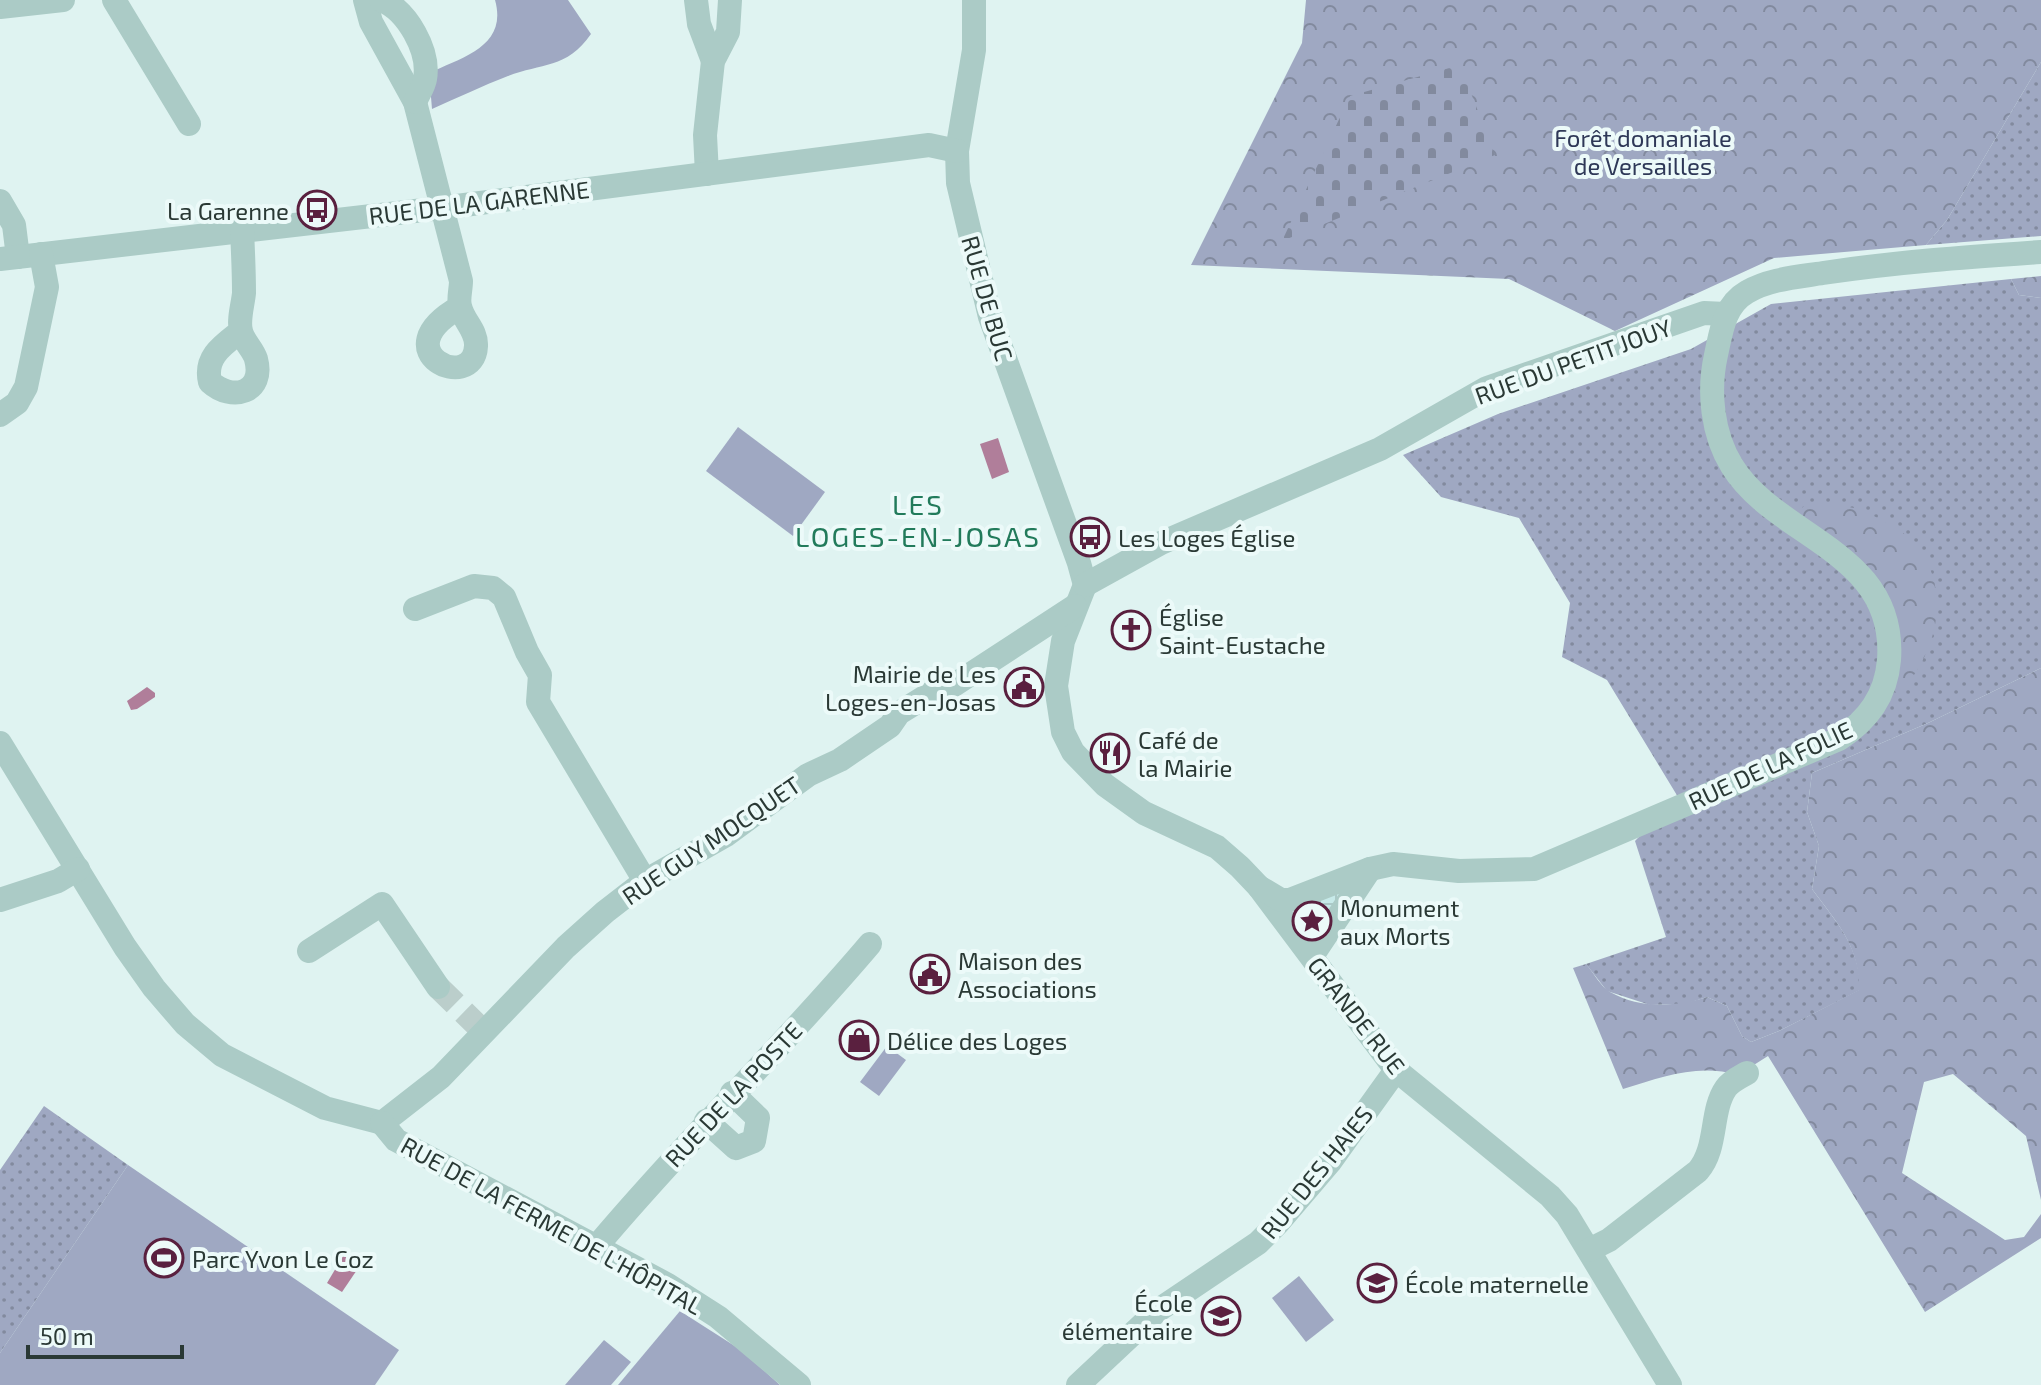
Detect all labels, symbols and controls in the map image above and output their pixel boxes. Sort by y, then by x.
park label: Forêt domaniale de Versailles [1554,123,1732,180]
street label: RUE DE LA GARENNE [367,174,591,230]
bus stop icon: La Garenne [296,189,338,231]
place label: La Garenne [167,196,289,225]
street label: RUE DE BUC [956,232,1020,364]
street label: RUE DU PETIT JOUY [1471,312,1675,410]
district label: LES LOGES-EN-JOSAS [795,487,1041,553]
bus stop icon: Les Loges Église [1069,516,1111,558]
place label: Les Loges Église [1118,523,1295,552]
place label: Église Saint-Eustache [1159,602,1326,659]
church icon: Église Saint-Eustache [1110,609,1152,651]
place label: Mairie de Les Loges-en-Josas [825,659,996,716]
public building icon: Mairie de Les Loges-en-Josas [1003,666,1045,708]
street label: RUE DE LA FOLIE [1684,714,1856,816]
place label: Café de la Mairie [1138,725,1232,782]
restaurant icon: Café de la Mairie [1089,732,1131,774]
street label: RUE GUY MOCQUET [616,770,806,910]
place label: Monument aux Morts [1340,893,1459,950]
place icon: Monument aux Morts [1291,900,1333,942]
place label: Maison des Associations [958,946,1097,1003]
street label: GRANDE RUE [1302,951,1412,1079]
public building icon: Maison des Associations [909,953,951,995]
street label: RUE DE LA POSTE [658,1016,808,1172]
shop icon: Délice des Loges [838,1019,880,1061]
place label: Délice des Loges [887,1026,1067,1055]
street label: RUE DES HAIES [1254,1100,1378,1244]
street label: RUE DE LA FERME DE L'HÔPITAL [396,1130,708,1320]
sports icon: Parc Yvon Le Coz [143,1237,185,1279]
place label: Parc Yvon Le Coz [192,1244,374,1273]
school or university icon: École maternelle [1356,1262,1398,1304]
place label: École maternelle [1405,1269,1589,1298]
place label: École élémentaire [1062,1288,1193,1345]
school or university icon: École élémentaire [1200,1295,1242,1337]
scale bar [28,1309,182,1359]
text: 50 m [40,1321,94,1350]

